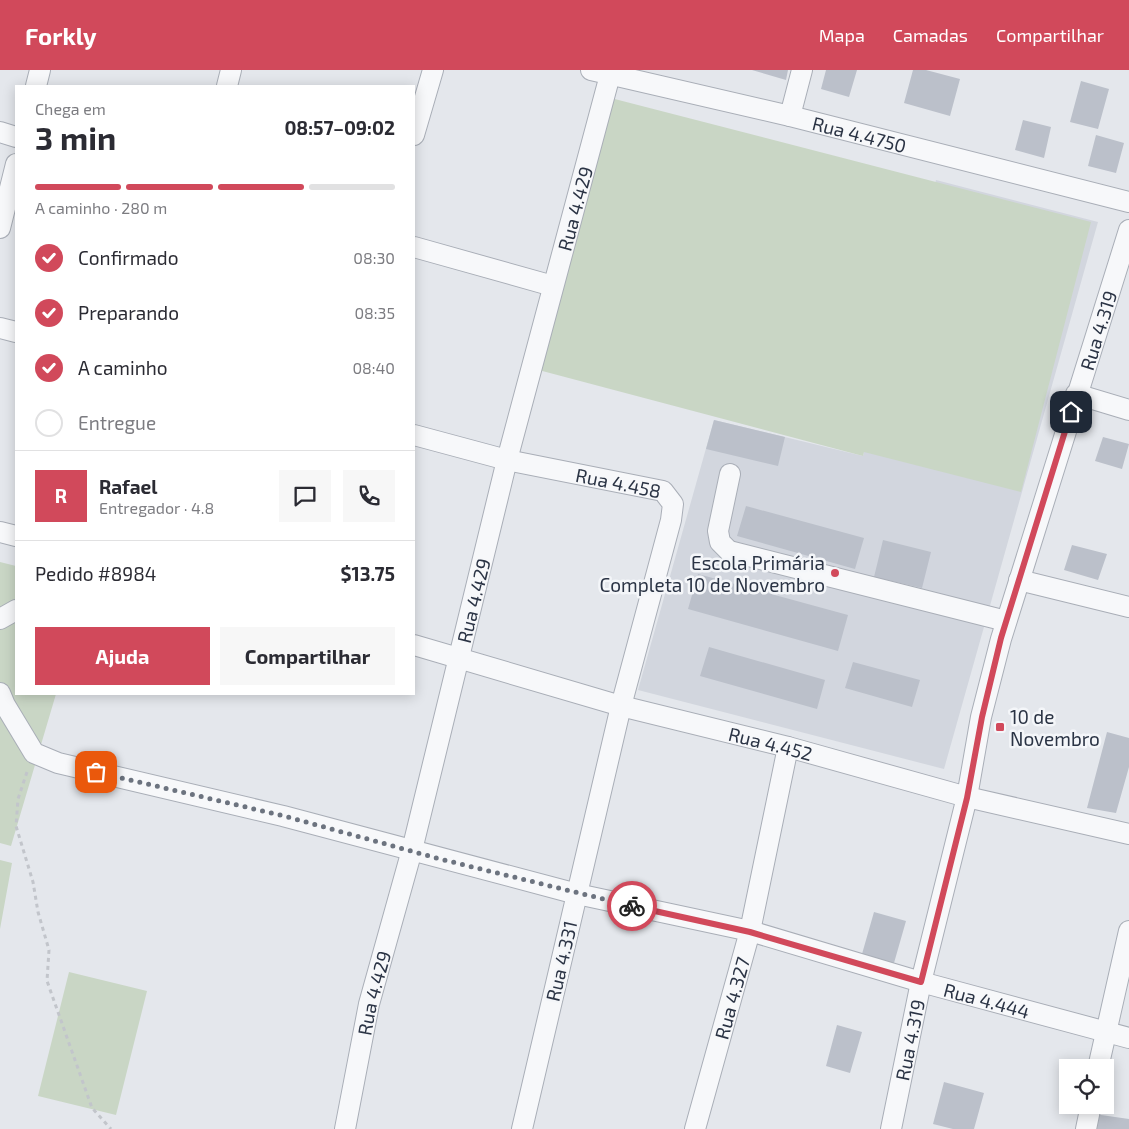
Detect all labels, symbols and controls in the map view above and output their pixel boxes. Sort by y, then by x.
text: Forkly [25,21,97,50]
text: Mapa [819,24,865,46]
text: Camadas [893,24,968,46]
text: Compartilhar [996,24,1104,46]
text: Chega em [35,99,106,118]
street label: Rua 4.4750 [810,111,909,157]
text: 08:57–09:02 [284,116,395,139]
text: 3 min [35,118,116,156]
street label: Rua 4.429 [552,164,597,253]
text: A caminho · 280 m [35,198,167,217]
icon: check [35,244,63,272]
text: Confirmado [78,246,179,269]
text: 08:30 [353,248,395,267]
street label: Rua 4.319 [1074,287,1121,373]
icon: check [35,299,63,327]
text: Preparando [78,301,179,324]
text: 08:35 [354,303,395,322]
icon: check [35,354,63,382]
text: A caminho [78,356,168,379]
text: 08:40 [352,358,395,377]
pin [1050,391,1092,433]
icon: home [1057,398,1085,426]
text: Entregue [78,411,156,434]
street label: Rua 4.458 [574,462,663,502]
button: chat [279,470,331,522]
button: phone [343,470,395,522]
text: Rafael [99,475,158,498]
text: R [55,484,67,507]
text: Entregador · 4.8 [99,498,214,517]
place label: Escola Primária Completa 10 de Novembro [600,551,825,596]
street label: Rua 4.429 [451,556,494,645]
text: Pedido #8984 [35,562,156,585]
text: $13.75 [340,562,395,585]
marker: Escola Primária Completa 10 de Novembro [829,567,841,579]
button: Ajuda [35,627,210,685]
button: Compartilhar [220,627,395,685]
place label: 10 de Novembro [1010,705,1100,750]
street label: Rua 4.452 [726,721,815,765]
marker: 10 de Novembro [994,721,1006,733]
pin [75,751,117,793]
icon: bag [82,758,110,786]
courier [607,881,657,931]
icon: bike [618,892,646,920]
street label: Rua 4.331 [541,918,581,1004]
street label: Rua 4.429 [352,948,395,1037]
street label: Rua 4.327 [709,954,754,1042]
street label: Rua 4.444 [941,977,1032,1022]
street label: Rua 4.319 [890,997,929,1082]
map controls [1059,1059,1114,1114]
button: locate [1059,1059,1114,1114]

